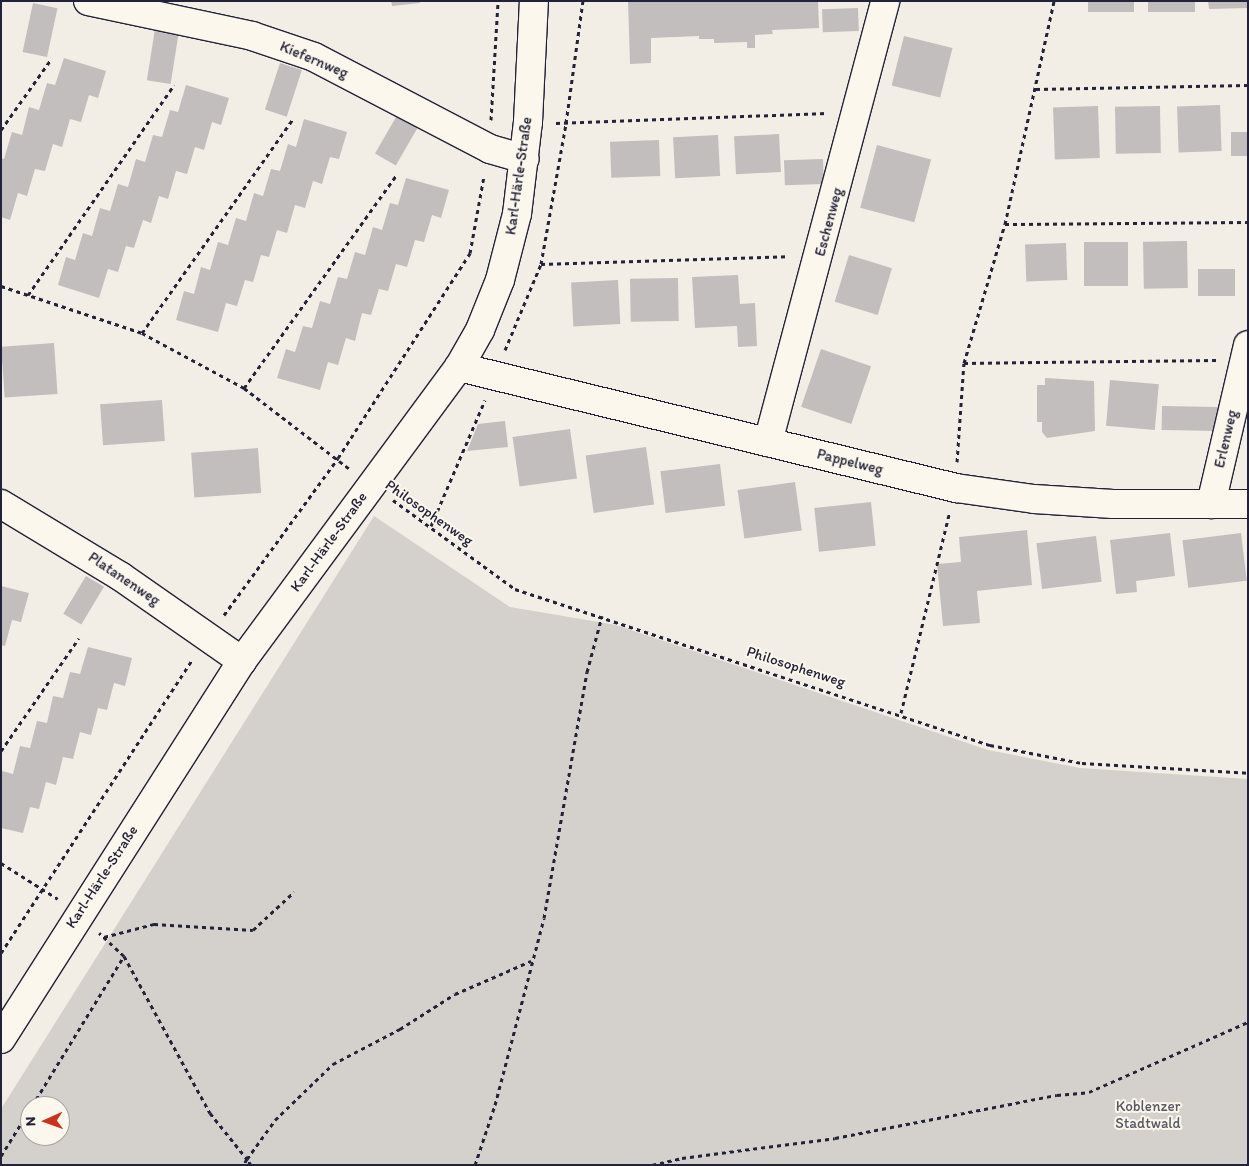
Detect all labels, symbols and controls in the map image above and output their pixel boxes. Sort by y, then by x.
street label: Kiefernweg [277,38,351,82]
street label: Karl-Härle-Straße [502,116,536,236]
street label: Eschenweg [811,186,847,258]
street label: Erlenweg [1211,408,1241,470]
street label: Pappelweg [815,445,885,479]
street label: Philosophenweg [382,476,476,550]
street label: Karl-Härle-Straße [287,489,371,595]
street label: Platanenweg [85,548,163,610]
street label: Philosophenweg [744,643,848,691]
street label: Karl-Härle-Straße [62,822,142,932]
north arrow [20,1096,70,1146]
park label: Koblenzer Stadtwald [1115,1097,1181,1132]
text: N [22,1116,39,1127]

